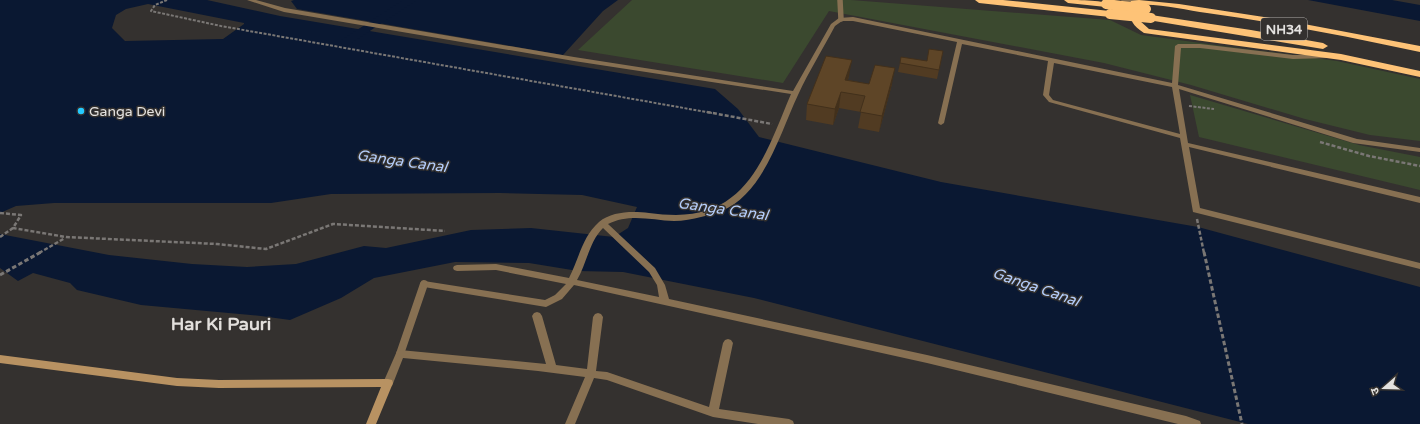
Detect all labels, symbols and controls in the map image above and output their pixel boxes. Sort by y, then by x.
road number: NH34 [1261,18,1307,40]
place label: Ganga Devi [89,103,165,120]
marker: Ganga Devi [76,106,86,116]
water label: Ganga Canal [356,146,450,177]
water label: Ganga Canal [677,194,771,225]
water label: Ganga Canal [990,264,1084,311]
district label: Har Ki Pauri [171,313,271,335]
north arrow [1364,368,1404,408]
text: उ [1368,385,1382,396]

